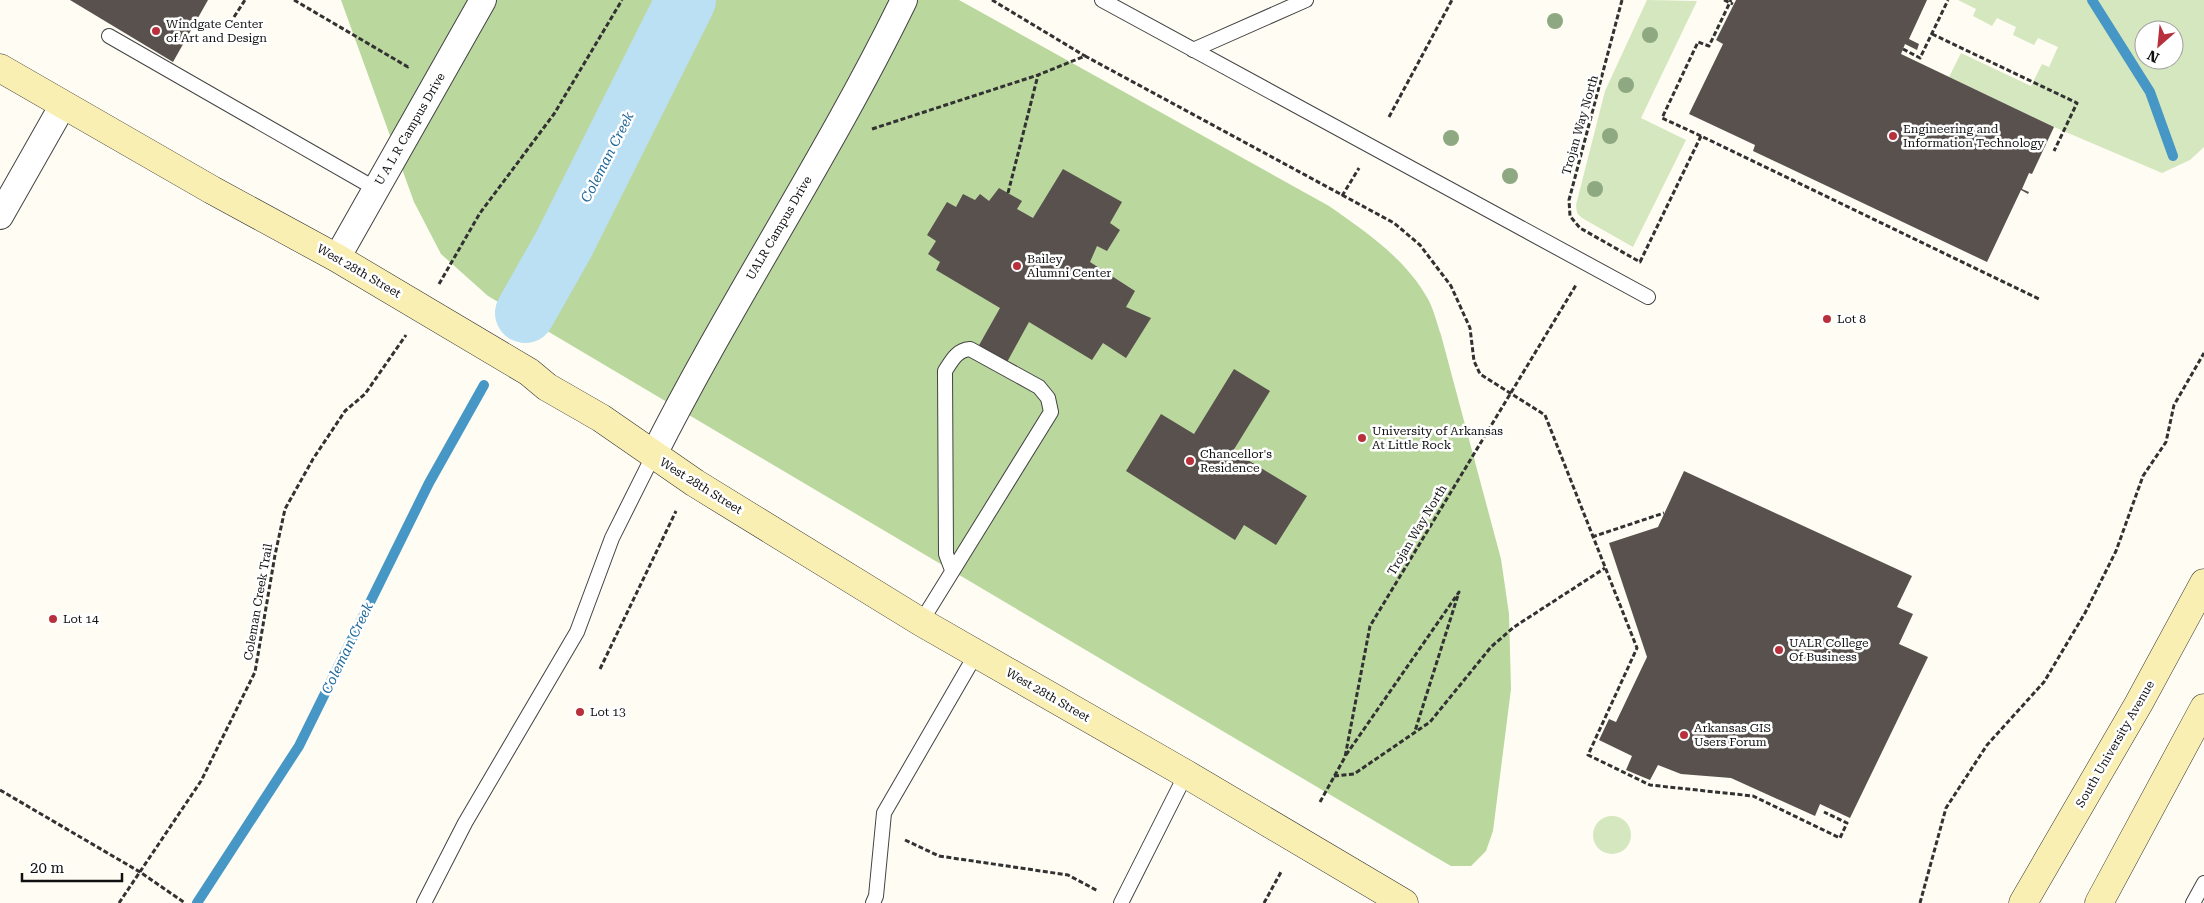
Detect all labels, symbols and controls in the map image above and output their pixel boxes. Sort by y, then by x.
place label: Windgate Center of Art and Design [166,17,267,45]
north arrow [2134,20,2184,70]
marker: Windgate Center of Art and Design [150,25,162,37]
text: N [2144,47,2162,66]
street label: U A L R Campus Drive [372,70,448,188]
street label: Trojan Way North [1559,73,1601,176]
water label: Coleman Creek [577,109,637,205]
place label: Engineering and Information Technology [1903,122,2045,150]
marker: Engineering and Information Technology [1887,130,1899,142]
street label: UALR Campus Drive [743,173,815,283]
street label: West 28th Street [315,241,404,301]
place label: Bailey Alumni Center [1027,252,1111,280]
marker: Bailey Alumni Center [1011,260,1023,272]
place label: Lot 8 [1837,312,1866,326]
marker: Lot 8 [1821,313,1833,325]
place label: University of Arkansas At Little Rock [1372,424,1503,452]
marker: University of Arkansas At Little Rock [1356,432,1368,444]
place label: Chancellor's Residence [1200,447,1272,475]
street label: West 28th Street [657,455,745,517]
marker: Chancellor's Residence [1184,455,1196,467]
street label: Trojan Way North [1384,482,1450,578]
street label: Coleman Creek Trail [241,542,275,662]
water label: Coleman Creek [318,599,376,696]
place label: Lot 14 [63,612,99,626]
marker: Lot 14 [47,613,59,625]
place label: UALR College Of Business [1789,636,1869,664]
marker: UALR College Of Business [1773,644,1785,656]
street label: West 28th Street [1004,665,1093,725]
street label: South University Avenue [2073,678,2157,810]
place label: Lot 13 [590,705,626,719]
marker: Lot 13 [574,706,586,718]
place label: Arkansas GIS Users Forum [1694,721,1771,749]
marker: Arkansas GIS Users Forum [1678,729,1690,741]
scale bar [22,850,122,882]
text: 20 m [30,859,65,877]

